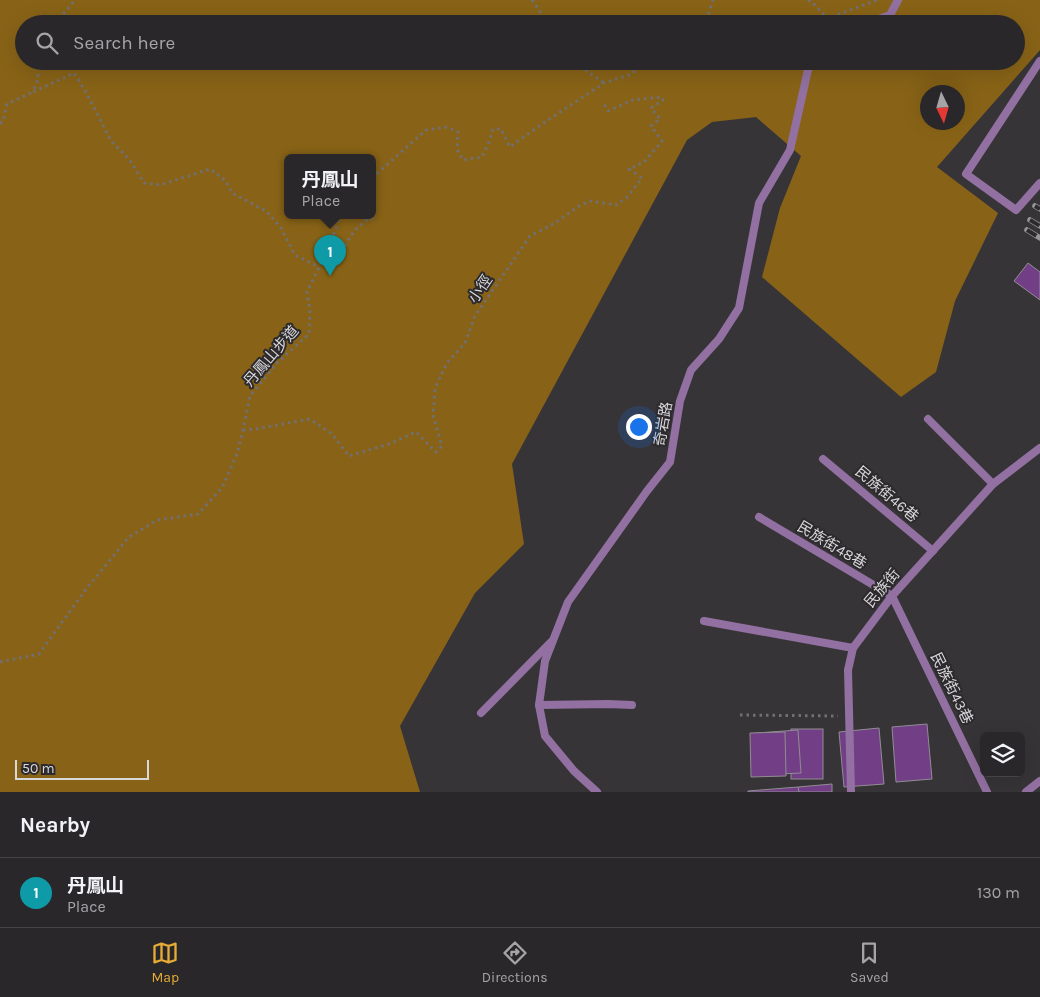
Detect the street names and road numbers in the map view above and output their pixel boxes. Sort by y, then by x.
street label: 小徑 [464,272,496,306]
street label: 丹鳳山步道 [240,322,302,390]
street label: 奇岩路 [650,400,676,448]
street label: 民族街46巷 [852,462,922,526]
street label: 民族街48巷 [794,517,870,573]
street label: 民族街 [861,565,903,611]
street label: 民族街43巷 [927,649,977,727]

